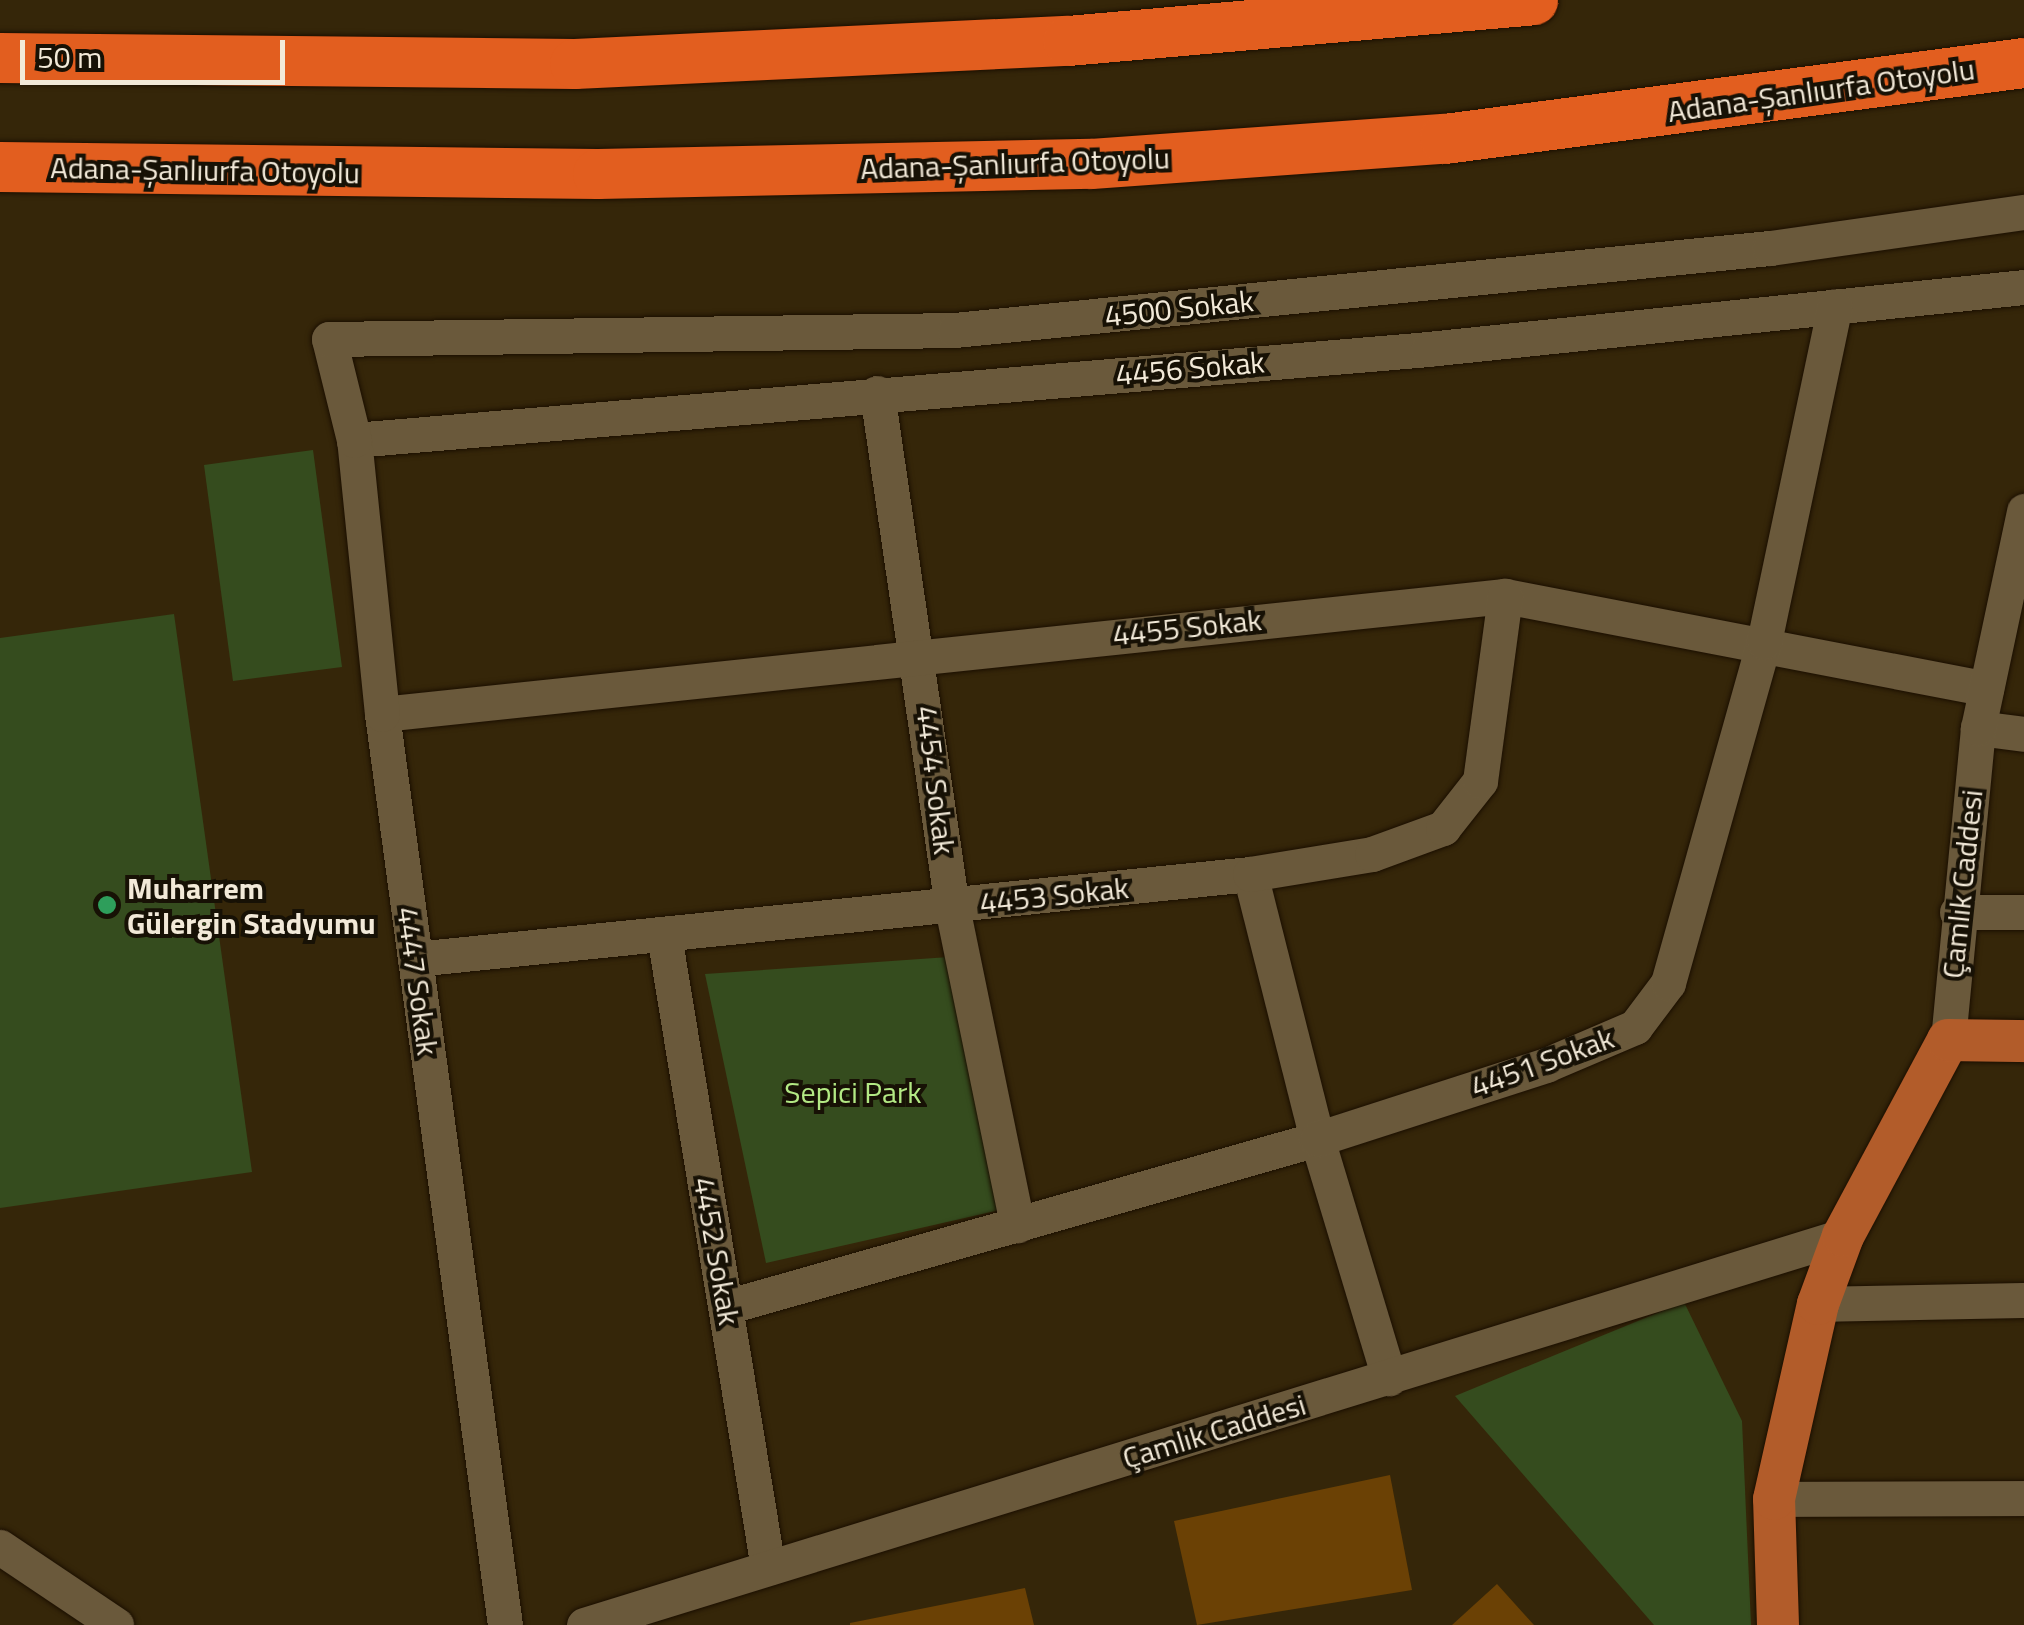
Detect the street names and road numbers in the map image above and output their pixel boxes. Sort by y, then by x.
street label: Adana-Şanlıurfa Otoyolu [1665,51,1977,129]
street label: Adana-Şanlıurfa Otoyolu [860,140,1170,186]
street label: Adana-Şanlıurfa Otoyolu [50,149,360,191]
street label: 4500 Sokak [1103,282,1255,334]
street label: 4456 Sokak [1114,344,1266,392]
street label: 4455 Sokak [1111,601,1263,653]
street label: 4454 Sokak [909,704,963,856]
street label: Çamlık Caddesi [1934,788,1990,980]
street label: 4453 Sokak [978,869,1130,921]
street label: 4447 Sokak [390,904,446,1058]
street label: 4451 Sokak [1466,1020,1618,1104]
street label: 4452 Sokak [686,1174,748,1328]
street label: Çamlık Caddesi [1118,1386,1310,1476]

